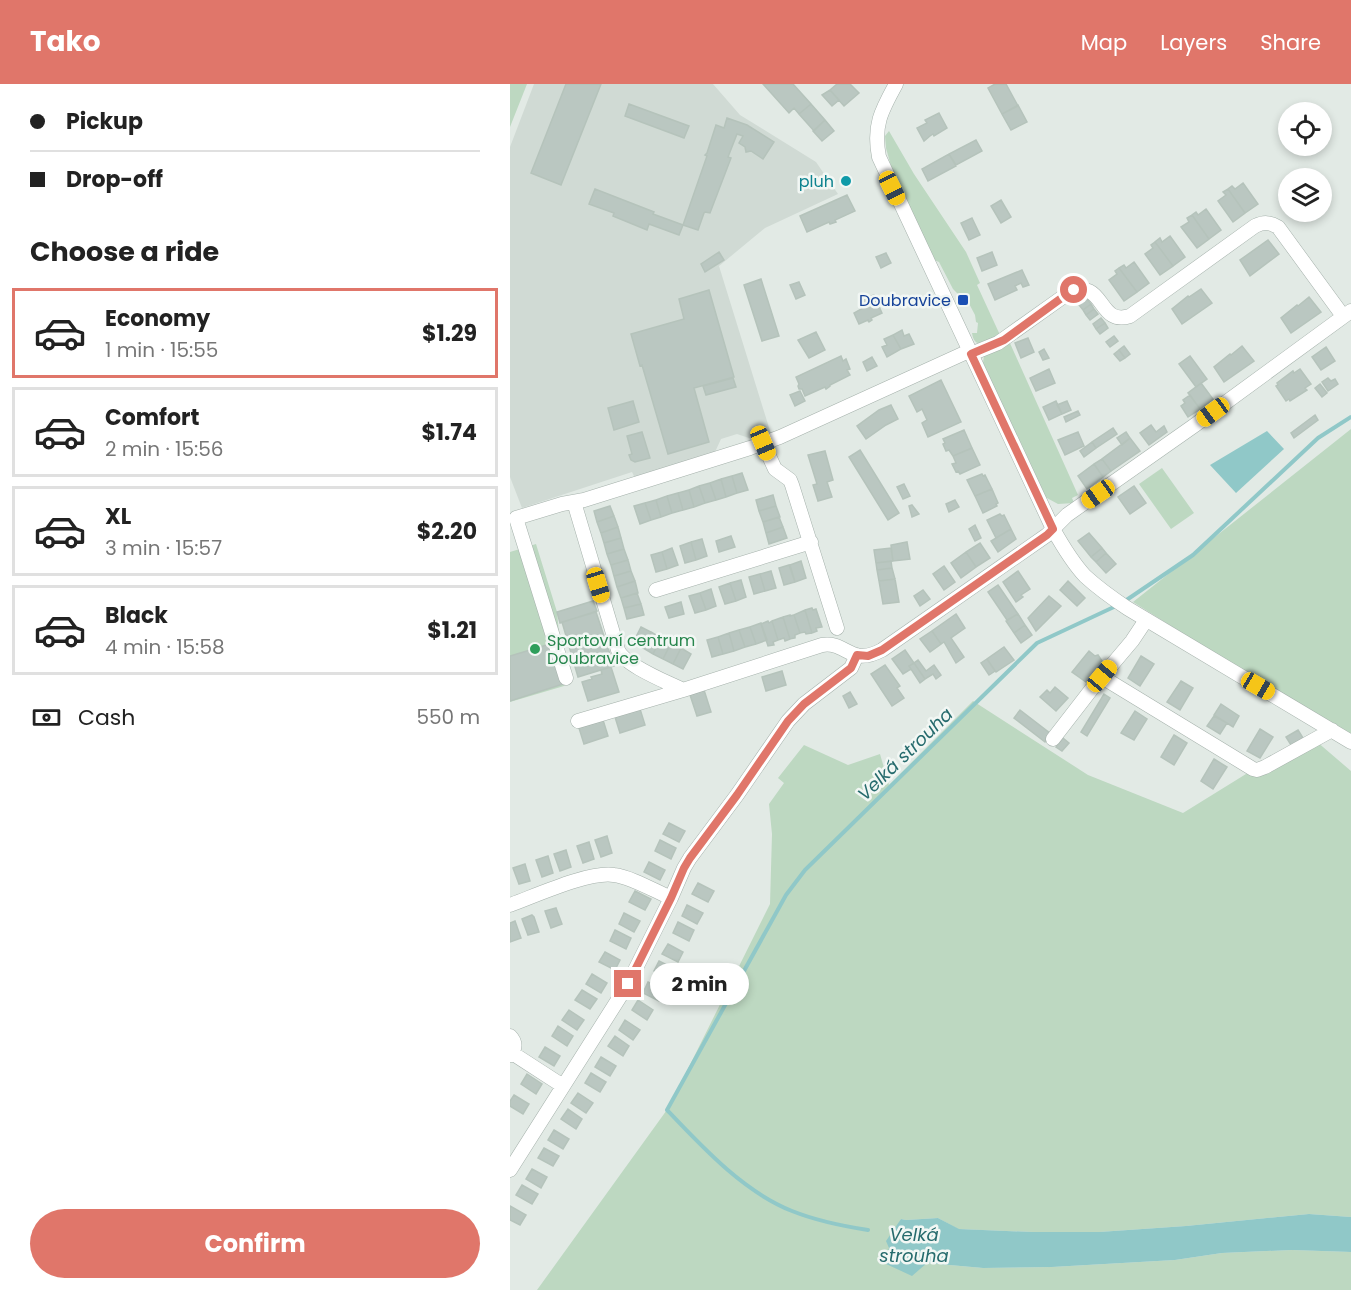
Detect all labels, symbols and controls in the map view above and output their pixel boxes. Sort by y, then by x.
text: Tako [30,22,101,61]
text: Map [1081,28,1127,57]
text: Layers [1160,28,1227,57]
text: Share [1260,28,1321,57]
map controls [1278,102,1332,222]
button: locate [1278,102,1332,156]
text: Pickup [66,106,143,137]
text: Drop-off [66,164,163,195]
car [876,168,908,208]
button: layers [1278,168,1332,222]
place label: pluh [799,170,834,193]
marker: pluh [839,174,853,188]
text: Choose a ride [30,233,219,270]
route start [1060,276,1087,303]
place label: Doubravice [859,289,951,312]
marker: Doubravice [956,293,970,307]
text: Economy [105,303,210,334]
icon: car [33,306,87,360]
text: $1.29 [422,318,477,349]
text: 1 min · 15:55 [105,336,218,364]
car [1193,394,1233,430]
text: Comfort [105,402,199,433]
icon: car [33,405,87,459]
text: $1.74 [421,417,477,448]
car [748,423,778,463]
text: 2 min · 15:56 [105,435,224,463]
car [1078,476,1118,512]
text: XL [105,501,131,532]
icon: car [33,504,87,558]
text: $2.20 [417,516,477,547]
text: 3 min · 15:57 [105,534,222,562]
car [584,565,612,605]
text: Black [105,600,168,631]
icon: car [33,603,87,657]
text: $1.21 [427,615,477,646]
place label: Sportovní centrum Doubravice [547,629,695,670]
text: 4 min · 15:58 [105,633,225,661]
marker: Sportovní centrum Doubravice [528,642,542,656]
car [1084,656,1120,696]
car [1238,669,1278,703]
icon: cash [30,701,63,734]
text: Cash [78,702,135,733]
water label: Velká strouha [852,702,958,806]
text: 550 m [416,703,480,731]
callout: 2 min [649,963,748,1005]
route end [614,970,641,997]
text: 2 min [671,970,728,998]
button: Confirm [30,1209,480,1278]
water label: Velká strouha [879,1222,949,1268]

